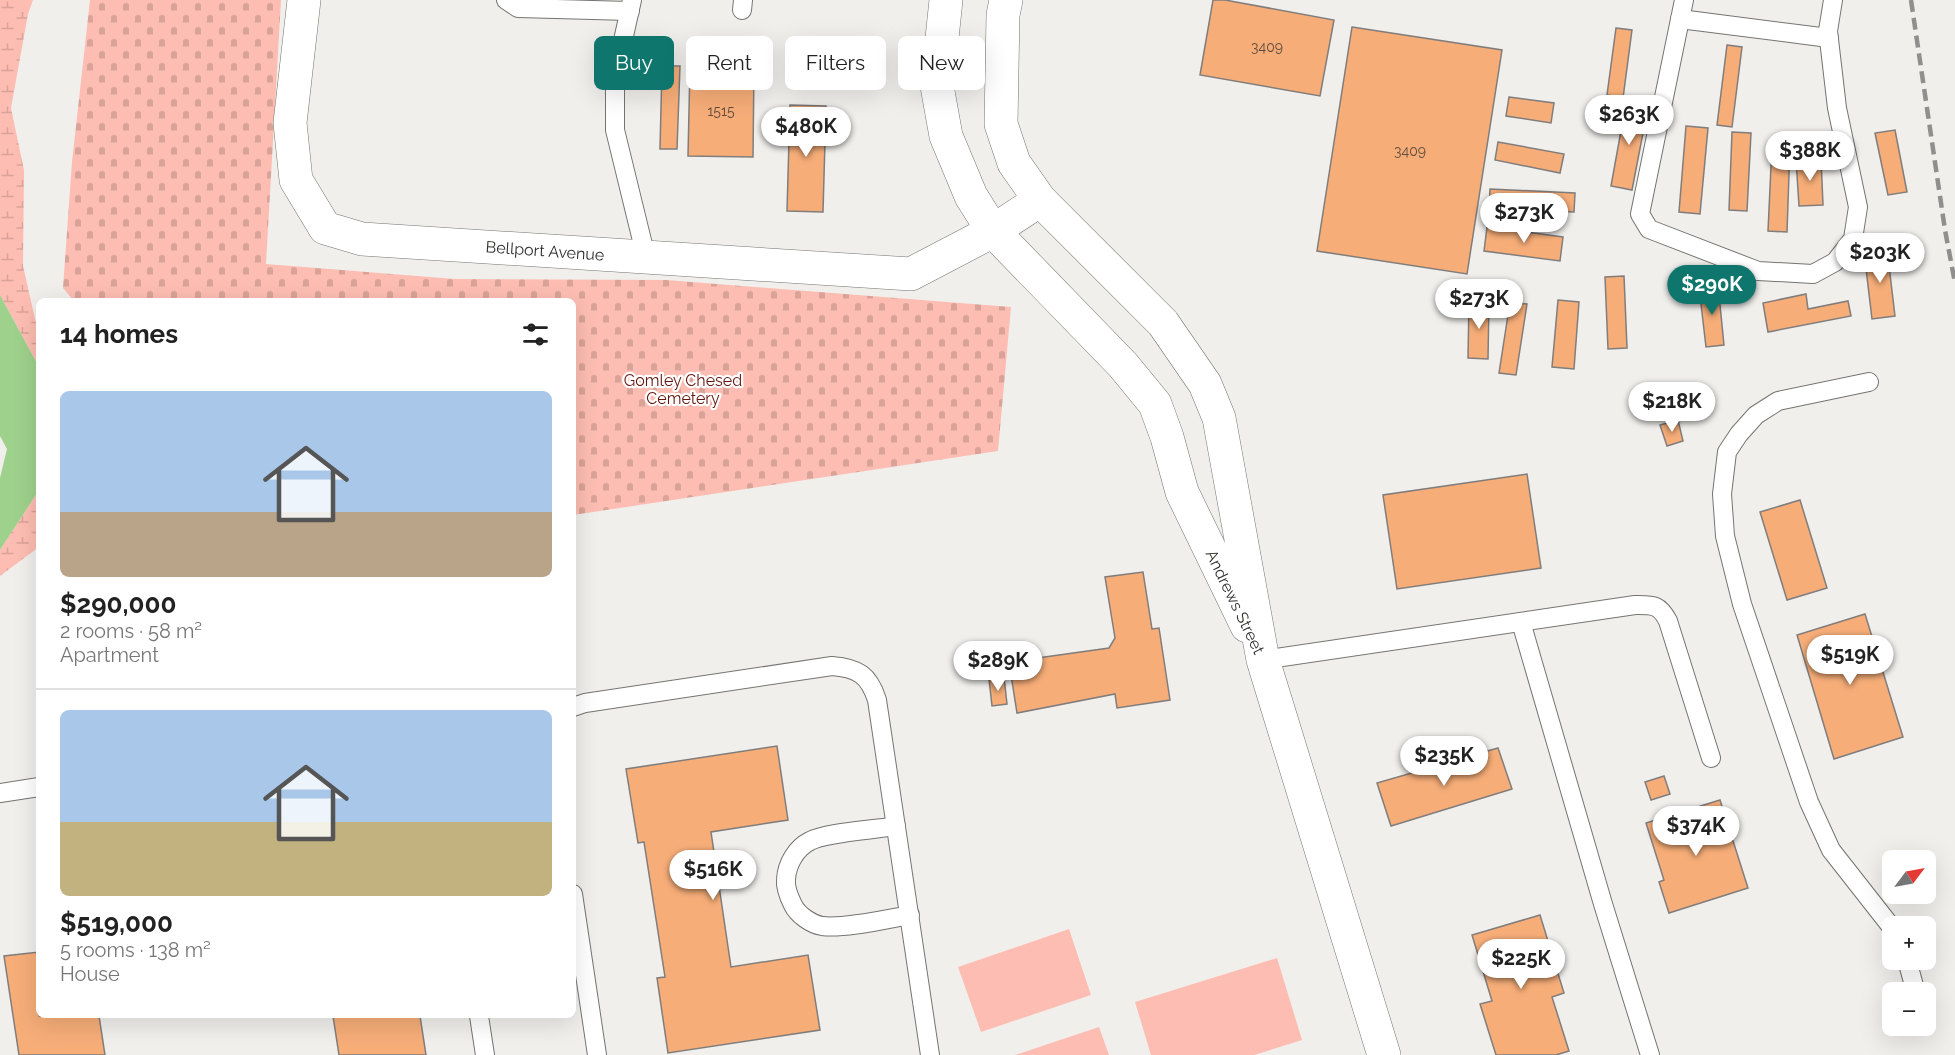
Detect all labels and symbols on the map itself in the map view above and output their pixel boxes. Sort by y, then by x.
house number: 3409 [1251,39,1283,55]
pin: $263K [1587,95,1671,146]
house number: 1515 [707,103,735,119]
pin: $480K [764,107,848,158]
pin: $388K [1768,131,1852,182]
house number: 3409 [1394,143,1426,159]
pin: $273K [1482,193,1566,244]
pin: $203K [1838,233,1922,284]
street label: Bellport Avenue [485,237,605,265]
pin: $290K [1670,265,1754,316]
pin: $273K [1437,279,1521,330]
park label: Gomley Chesed Cemetery [624,371,742,408]
pin: $218K [1630,382,1714,433]
street label: Andrews Street [1202,547,1269,658]
pin: $519K [1808,635,1892,686]
pin: $289K [956,641,1040,692]
pin: $235K [1402,736,1486,787]
pin: $374K [1654,806,1738,857]
pin: $516K [671,850,755,901]
north arrow [1882,850,1936,904]
pin: $225K [1479,939,1563,990]

